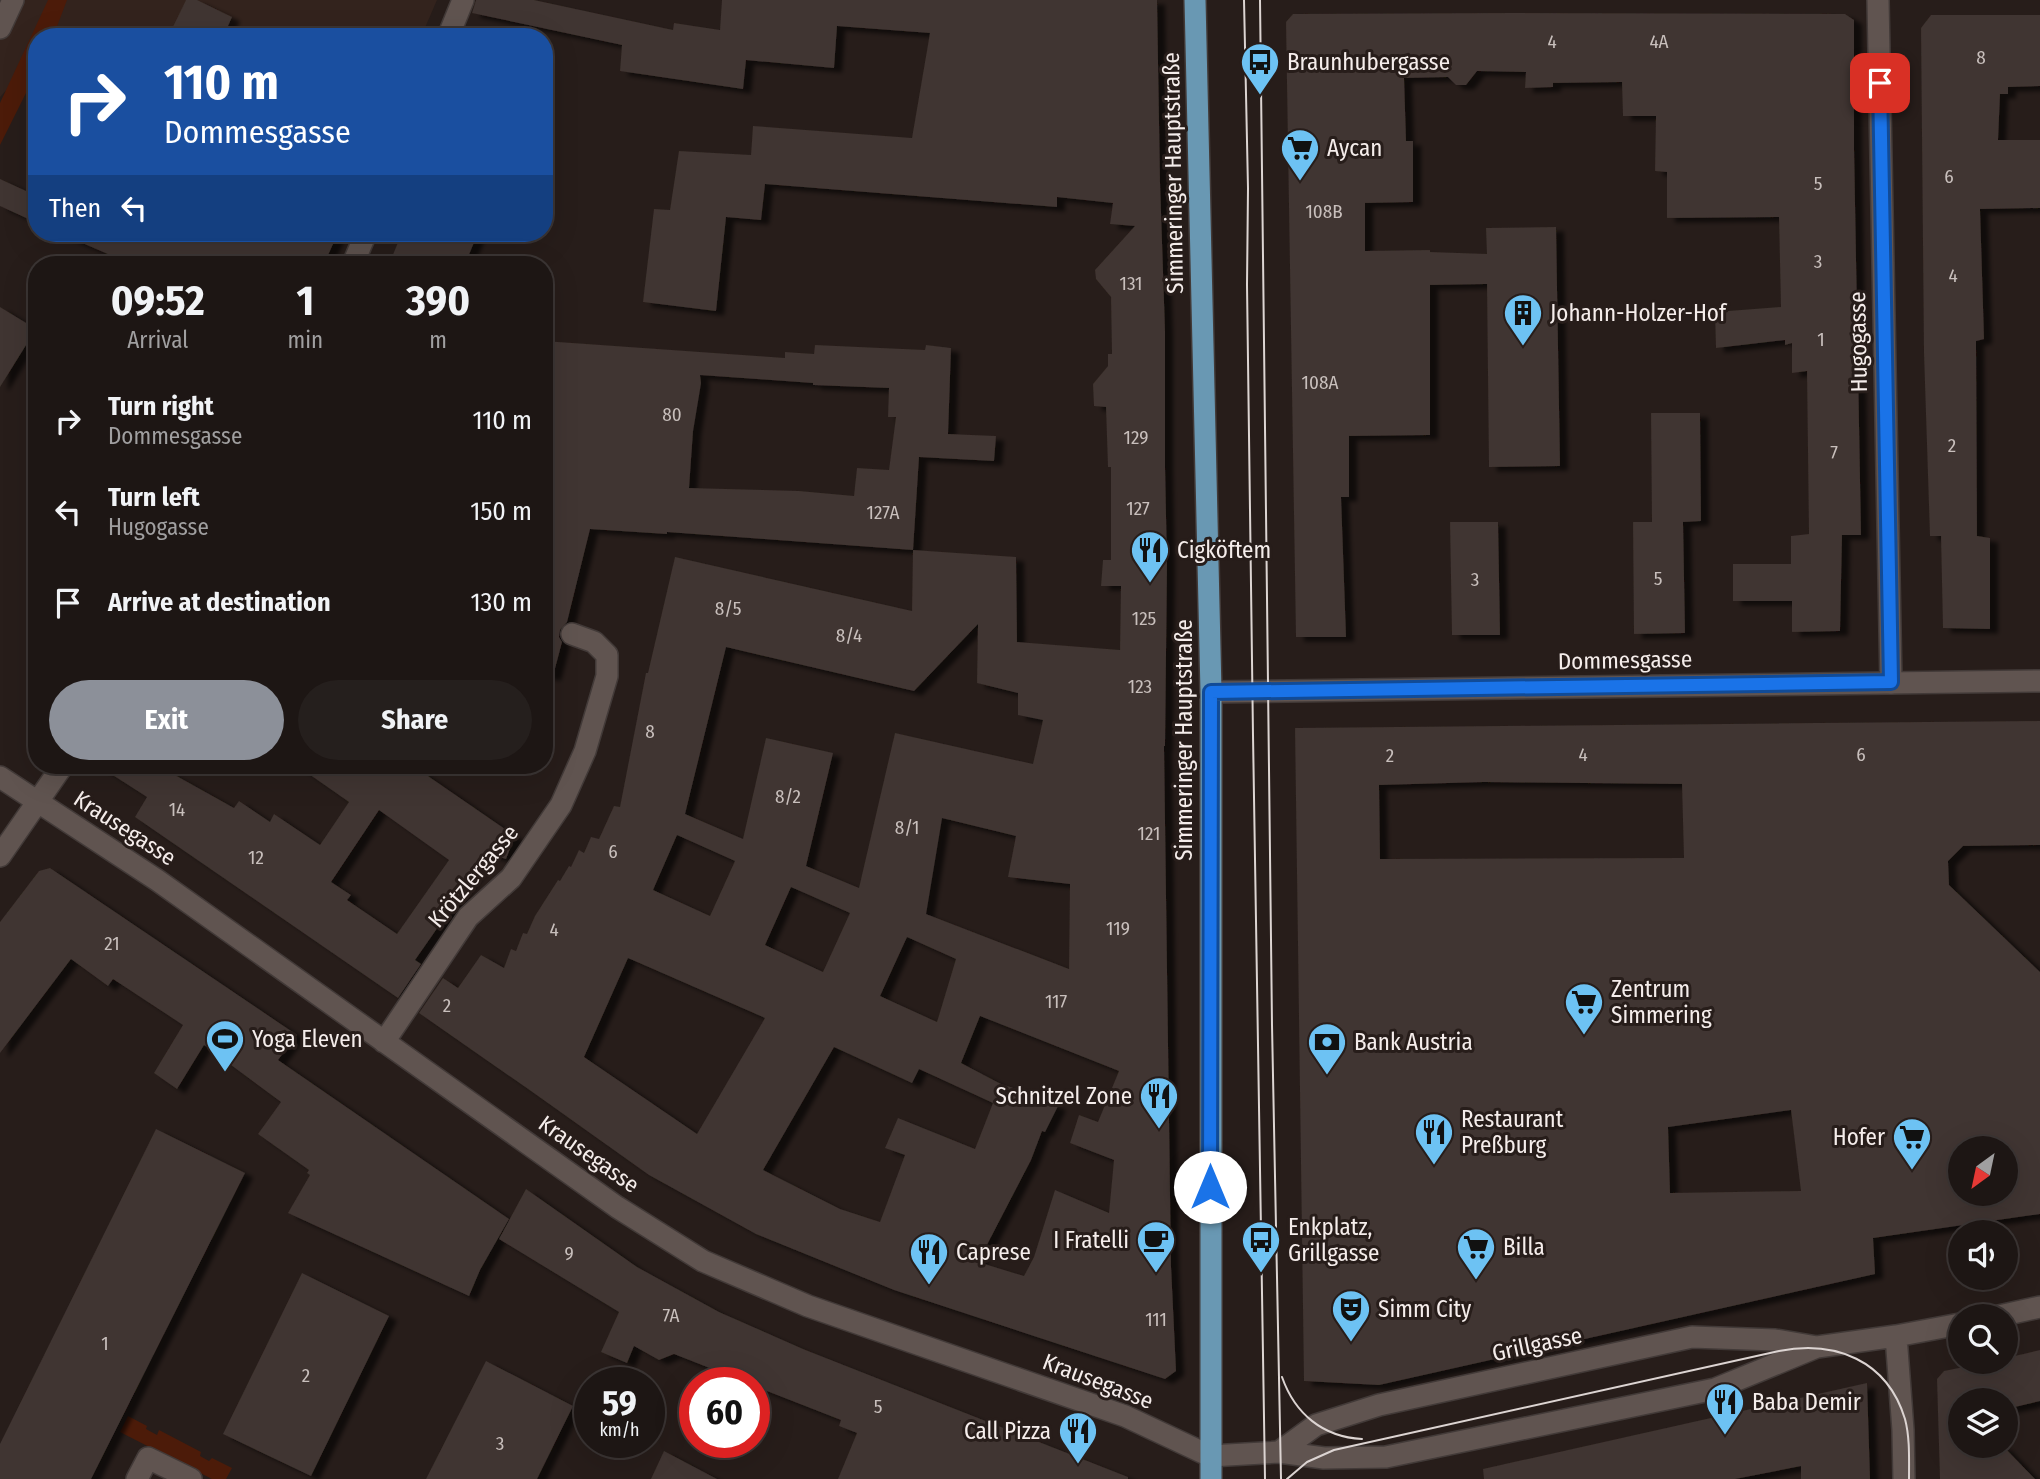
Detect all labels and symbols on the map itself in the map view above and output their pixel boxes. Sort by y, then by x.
house number: 4 [1547,30,1557,53]
house number: 4A [1649,30,1669,53]
bus stop icon: Braunhubergasse [1239,41,1281,96]
house number: 8 [1976,46,1986,69]
place label: Braunhubergasse [1287,48,1450,76]
street label: Simmeringer Hauptstraße [1157,52,1189,294]
pin [1850,53,1910,113]
supermarket icon: Aycan [1279,127,1321,182]
place label: Aycan [1327,134,1382,162]
house number: 6 [1944,165,1954,188]
house number: 5 [1814,172,1822,195]
house number: 108B [1305,200,1343,223]
house number: 3 [1814,250,1822,273]
house number: 4 [1948,264,1958,287]
house number: 131 [1120,272,1142,295]
street label: Hugogasse [1843,291,1873,393]
building icon: Johann-Holzer-Hof [1502,292,1544,347]
place label: Johann-Holzer-Hof [1550,299,1728,327]
house number: 1 [1817,328,1825,351]
house number: 108A [1302,371,1338,394]
house number: 80 [662,403,682,426]
house number: 129 [1124,426,1148,449]
house number: 2 [1948,434,1956,457]
house number: 7 [1830,441,1838,464]
house number: 127 [1126,497,1150,520]
house number: 127A [867,501,899,524]
restaurant icon: Cigköftem [1129,529,1171,584]
place label: Cigköftem [1177,536,1271,564]
house number: 5 [1654,567,1662,590]
house number: 3 [1471,568,1479,591]
house number: 8/5 [715,597,741,620]
house number: 125 [1132,607,1156,630]
street label: Simmeringer Hauptstraße [1170,619,1198,861]
house number: 8/4 [836,624,862,647]
street label: Dommesgasse [1558,645,1692,675]
house number: 123 [1128,675,1152,698]
house number: 8 [645,720,655,743]
house number: 4 [1578,743,1588,766]
house number: 6 [1856,743,1866,766]
house number: 2 [1386,744,1394,767]
street label: Krausegasse [69,785,181,871]
house number: 8/2 [775,785,801,808]
house number: 14 [169,798,185,821]
house number: 8/1 [895,816,919,839]
street label: Krötzlergasse [422,819,524,933]
house number: 121 [1138,822,1160,845]
house number: 6 [608,840,618,863]
house number: 12 [248,846,264,869]
house number: 119 [1106,917,1130,940]
house number: 4 [549,918,559,941]
house number: 21 [104,932,120,955]
place label: Zentrum Simmering [1611,975,1712,1029]
supermarket icon: Zentrum Simmering [1563,981,1605,1036]
house number: 117 [1045,990,1067,1013]
house number: 2 [443,994,451,1017]
sports icon: Yoga Eleven [204,1018,246,1073]
bank icon: Bank Austria [1306,1021,1348,1076]
place label: Yoga Eleven [252,1025,363,1053]
place label: Bank Austria [1354,1028,1473,1056]
restaurant icon: Schnitzel Zone [1138,1075,1180,1130]
place label: Schnitzel Zone [995,1082,1132,1110]
place label: Restaurant Preßburg [1461,1105,1564,1159]
street label: Krausegasse [533,1109,645,1199]
restaurant icon: Restaurant Preßburg [1413,1111,1455,1166]
supermarket icon: Hofer [1891,1116,1933,1171]
place label: Hofer [1833,1123,1885,1151]
north arrow [1948,1136,2018,1206]
position arrow [1173,1150,1247,1224]
place label: Enkplatz, Grillgasse [1288,1213,1379,1267]
cafe icon: I Fratelli [1135,1219,1177,1274]
bus stop icon: Enkplatz, Grillgasse [1240,1219,1282,1274]
place label: I Fratelli [1053,1226,1129,1254]
supermarket icon: Billa [1455,1226,1497,1281]
restaurant icon: Caprese [908,1231,950,1286]
place label: Billa [1503,1233,1545,1261]
place label: Caprese [956,1238,1031,1266]
house number: 9 [564,1242,574,1265]
theatre icon: Simm City [1330,1288,1372,1343]
place label: Simm City [1378,1295,1472,1323]
house number: 7A [662,1304,680,1327]
house number: 111 [1145,1308,1167,1331]
street label: Grillgasse [1489,1321,1585,1367]
house number: 1 [101,1332,109,1355]
street label: Krausegasse [1039,1347,1157,1415]
house number: 2 [302,1364,310,1387]
speed limit sign: 60 [679,1367,770,1458]
restaurant icon: Baba Demir [1704,1381,1746,1436]
place label: Baba Demir [1752,1388,1861,1416]
house number: 5 [874,1395,882,1418]
restaurant icon: Call Pizza [1057,1410,1099,1465]
place label: Call Pizza [964,1417,1051,1445]
house number: 3 [496,1432,504,1455]

